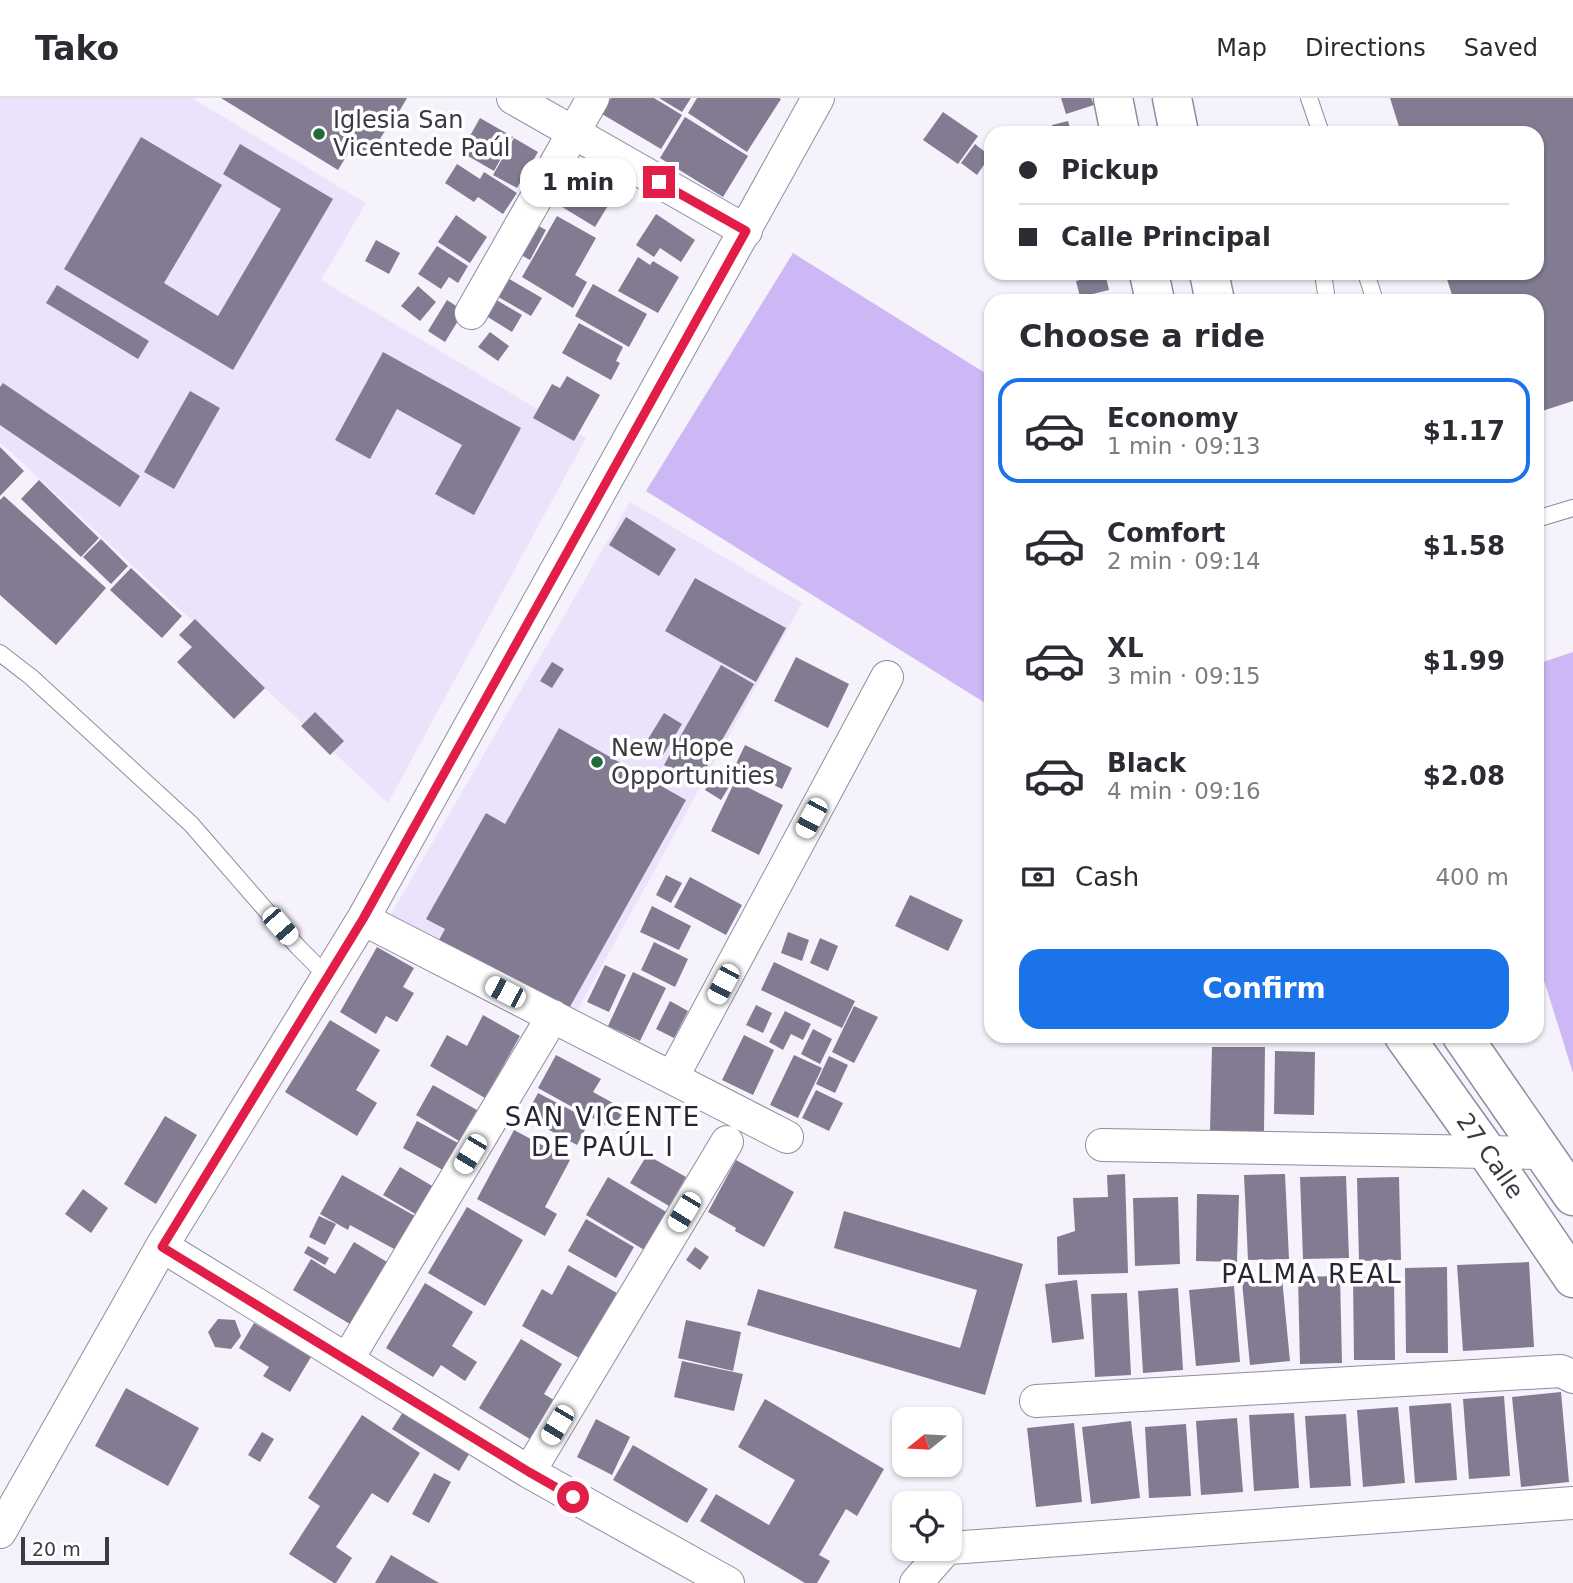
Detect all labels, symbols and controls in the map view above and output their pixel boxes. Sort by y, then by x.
text: Tako [35,29,119,68]
text: Map [1216,34,1267,62]
text: Directions [1305,34,1426,62]
text: Saved [1464,34,1538,62]
place label: Iglesia San Vicentede Paúl [333,106,511,162]
marker: Iglesia San Vicentede Paúl [311,126,327,142]
text: Pickup [1061,155,1159,185]
callout: 1 min [519,158,634,206]
route end [643,166,675,198]
text: 1 min [542,169,614,195]
text: Calle Principal [1061,222,1271,252]
text: Choose a ride [1019,317,1265,355]
icon: car [1023,399,1086,462]
text: Economy [1107,403,1238,433]
text: $1.17 [1423,416,1505,446]
text: 1 min · 09:13 [1107,433,1261,459]
icon: car [1023,514,1086,577]
text: Comfort [1107,518,1225,548]
text: $1.58 [1423,531,1505,561]
text: 2 min · 09:14 [1107,548,1261,574]
icon: car [1023,629,1086,692]
text: XL [1107,633,1144,663]
text: $1.99 [1423,646,1505,676]
text: 3 min · 09:15 [1107,663,1261,689]
place label: New Hope Opportunities [611,734,775,790]
icon: car [1023,744,1086,807]
text: Black [1107,748,1186,778]
marker: New Hope Opportunities [589,754,605,770]
text: $2.08 [1423,761,1505,791]
text: 4 min · 09:16 [1107,778,1261,804]
car [792,795,831,841]
icon: cash [1019,858,1057,896]
text: Cash [1075,862,1139,892]
text: 400 m [1435,864,1509,890]
car [259,903,302,949]
button: Confirm [1019,949,1509,1029]
car [704,961,743,1007]
car [482,973,529,1011]
district label: SAN VICENTE DE PAÚL I [505,1102,701,1162]
street label: 27 Calle [1451,1108,1529,1204]
car [451,1131,490,1177]
car [665,1189,704,1235]
district label: PALMA REAL [1221,1259,1403,1289]
car [538,1402,577,1448]
north arrow [892,1407,962,1477]
map controls [892,1407,962,1561]
route start [557,1481,589,1513]
button: locate [892,1491,962,1561]
scale bar [21,1534,108,1566]
text: 20 m [32,1538,81,1560]

